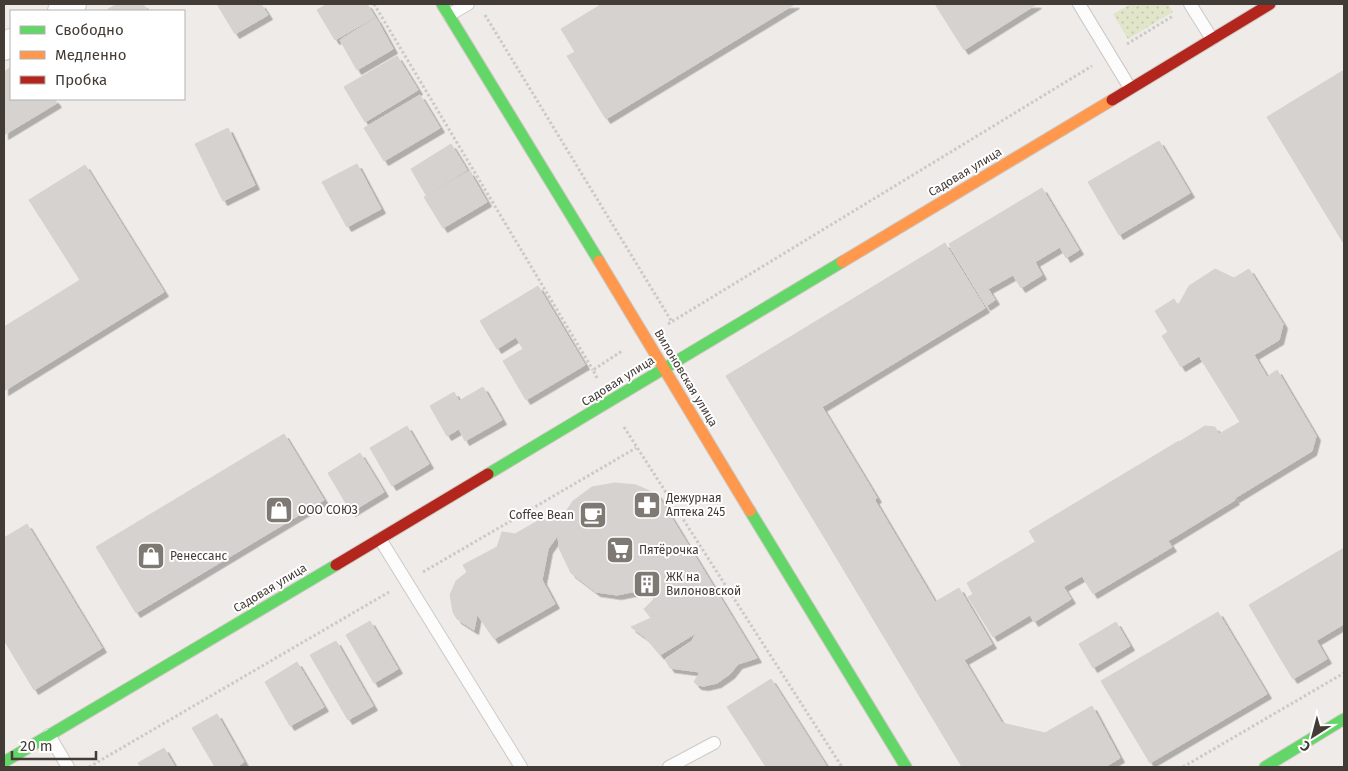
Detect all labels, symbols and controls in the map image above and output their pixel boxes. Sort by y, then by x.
legend [10,10,185,100]
text: Свободно [55,21,124,39]
text: Медленно [55,46,127,64]
text: Пробка [55,71,107,89]
street label: Садовая улица [926,145,1004,199]
street label: Вилоновская улица [651,327,721,429]
street label: Садовая улица [579,353,657,409]
pharmacy icon: Дежурная Аптека 245 [632,490,662,520]
place label: Дежурная Аптека 245 [665,491,725,519]
shop icon: ООО СОЮЗ [264,495,294,525]
cafe icon: Coffee Bean [578,500,608,530]
place label: ООО СОЮЗ [298,503,358,517]
place label: Coffee Bean [509,508,574,522]
supermarket icon: Пятёрочка [605,535,635,565]
shop icon: Ренессанс [136,541,166,571]
place label: Пятёрочка [639,543,699,557]
place label: Ренессанс [170,549,228,563]
street label: Садовая улица [231,561,309,615]
building icon: ЖК на Вилоновской [632,569,662,599]
place label: ЖК на Вилоновской [666,570,741,598]
north arrow [1288,711,1338,761]
scale bar [12,728,96,760]
text: 20 m [20,737,53,755]
text: С [1297,737,1314,755]

